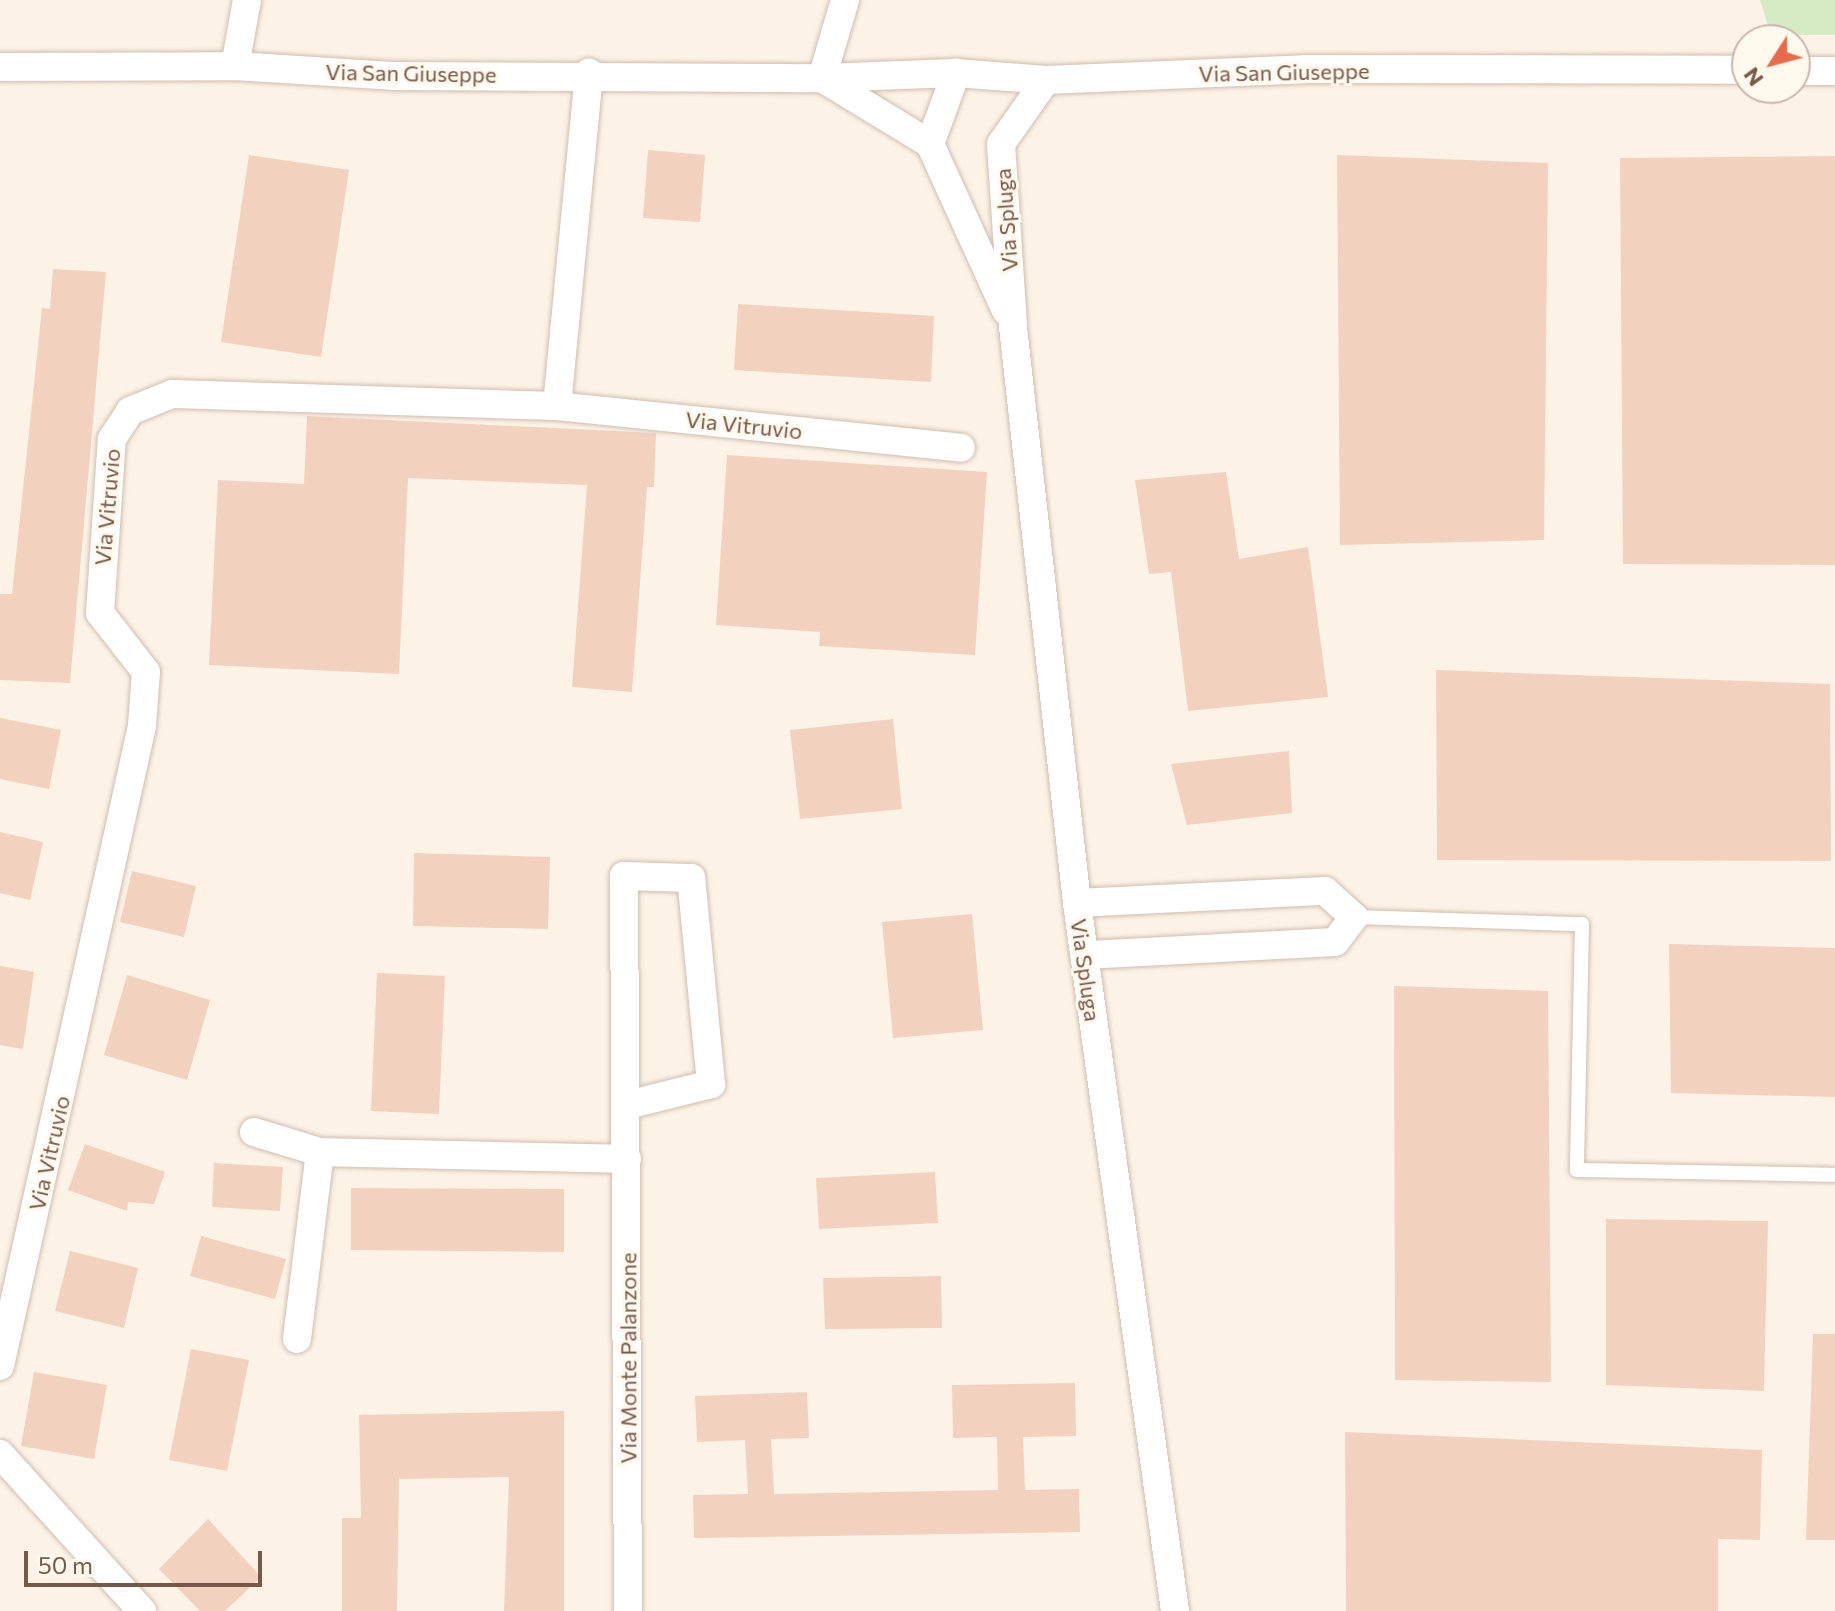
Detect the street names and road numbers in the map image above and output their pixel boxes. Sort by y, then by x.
street label: Via San Giuseppe [1198,57,1370,87]
street label: Via San Giuseppe [325,58,497,88]
street label: Via Spluga [989,167,1023,273]
street label: Via Vitruvio [684,406,804,444]
street label: Via Vitruvio [89,447,125,567]
street label: Via Spluga [1066,917,1106,1023]
street label: Via Vitruvio [23,1093,75,1213]
street label: Via Monte Palanzone [615,1252,641,1464]

